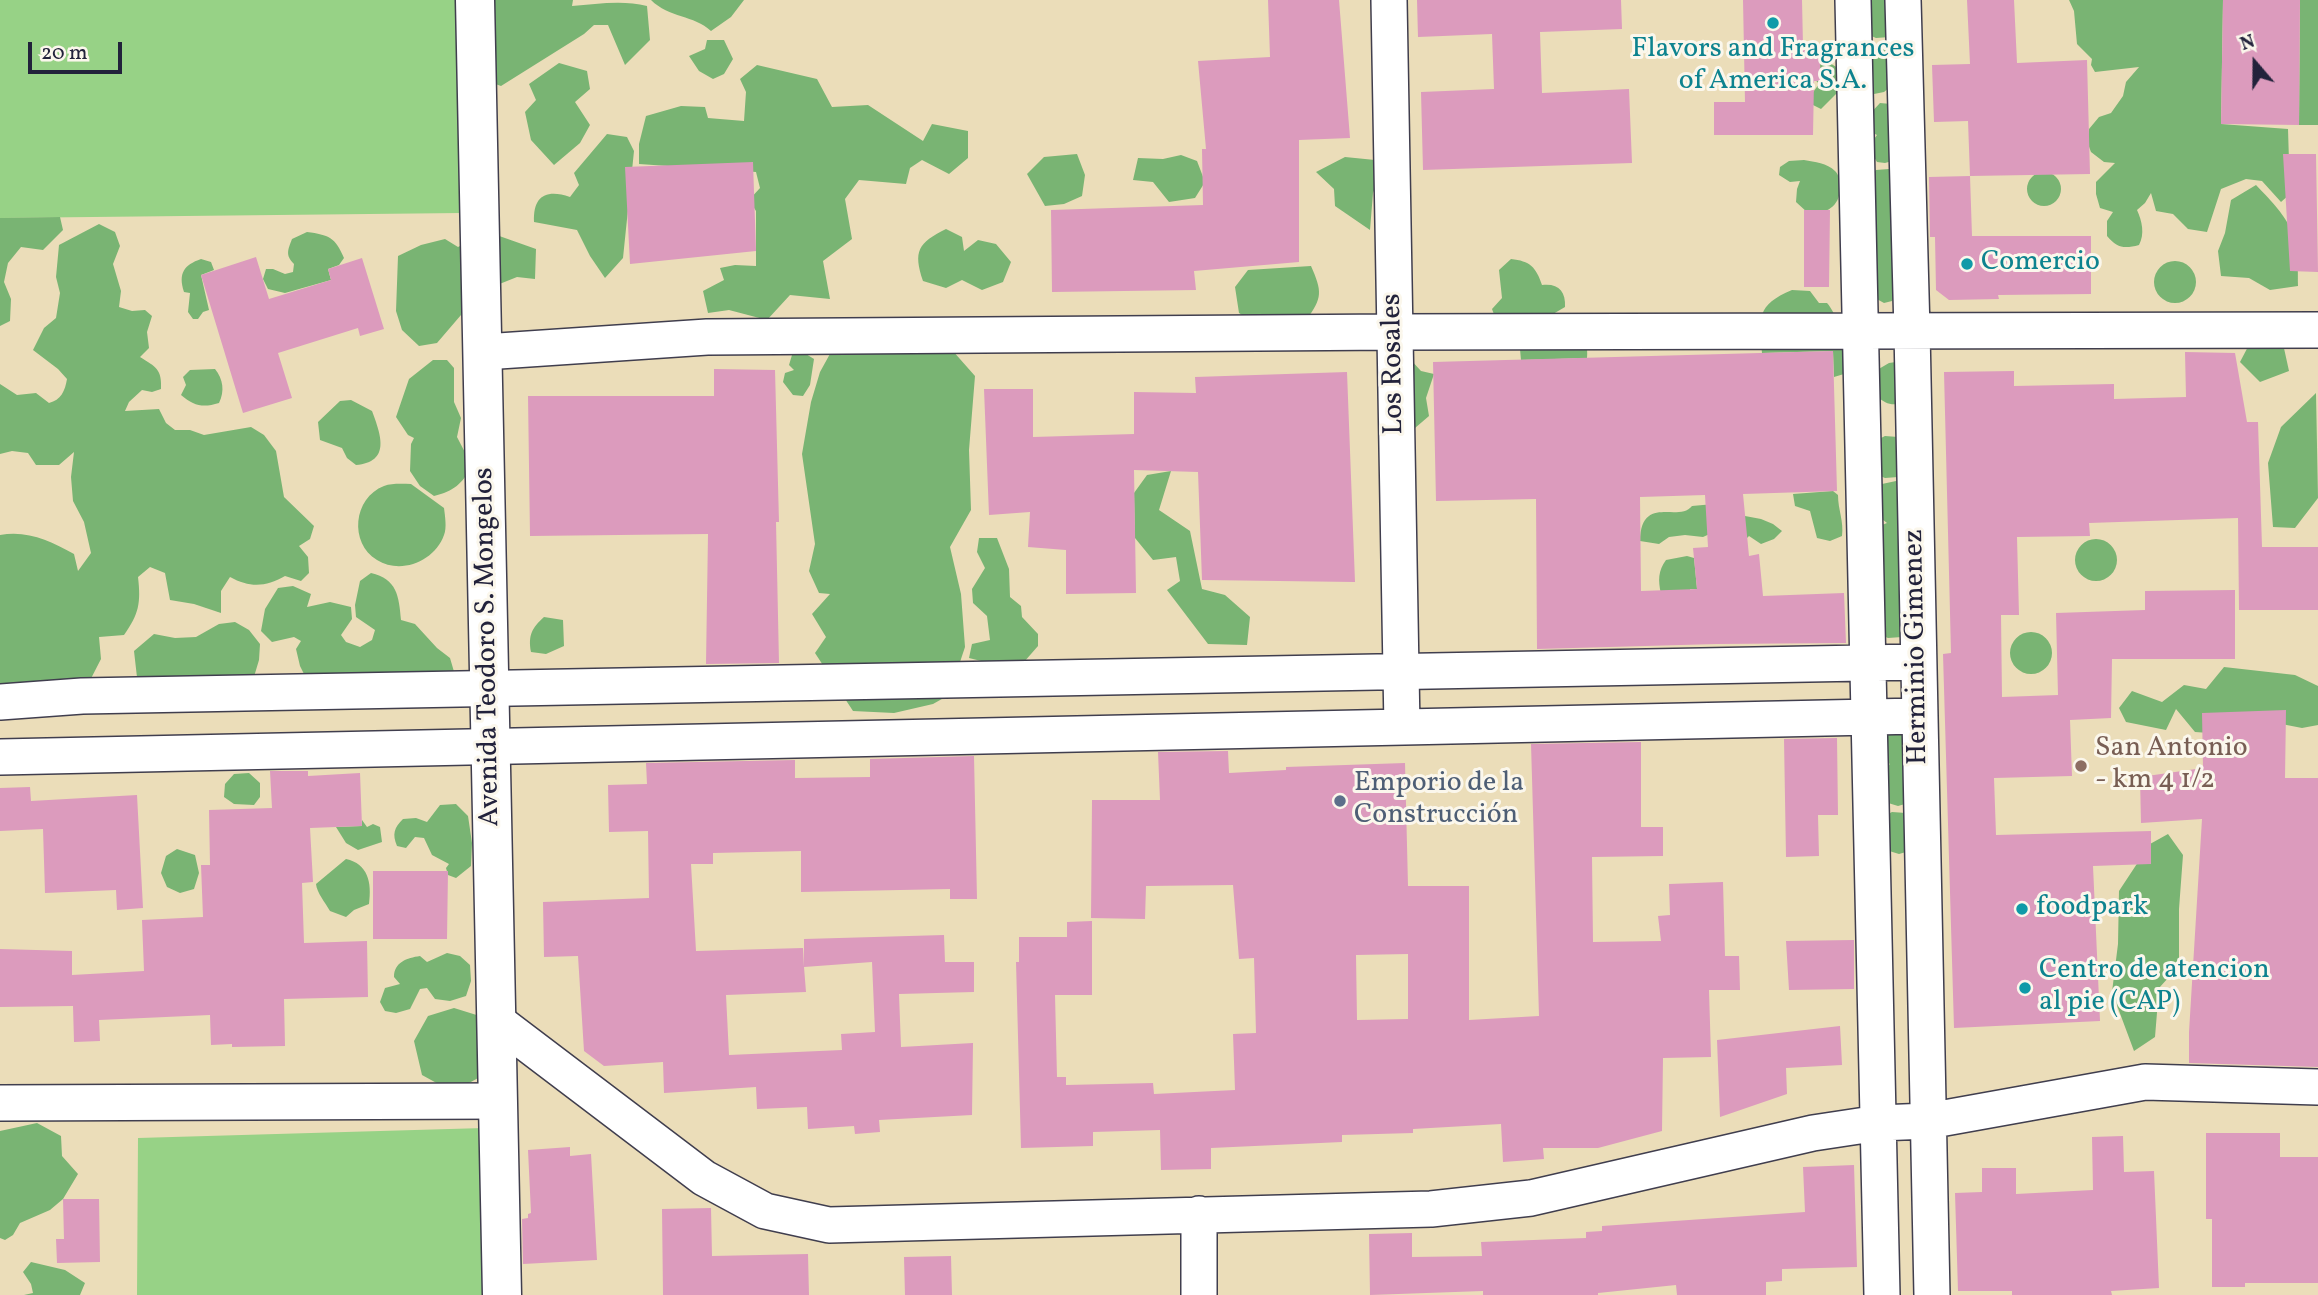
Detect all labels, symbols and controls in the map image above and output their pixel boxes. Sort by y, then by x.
marker: Flavors and Fragrances of America S.A. [1765,15,1781,31]
scale bar [32,28,126,72]
north arrow [2220,28,2290,98]
text: N [2237,29,2259,58]
place label: Flavors and Fragrances of America S.A. [1632,34,1914,100]
text: 20 m [41,39,87,68]
place label: Comercio [1981,247,2100,281]
marker: Comercio [1959,256,1975,272]
street label: Los Rosales [1377,293,1413,435]
street label: Avenida Teodoro S. Mongelos [469,467,509,827]
street label: Herminio Gimenez [1899,529,1937,765]
place label: San Antonio - km 4 1/2 [2095,733,2248,799]
marker: San Antonio - km 4 1/2 [2073,758,2089,774]
place label: Emporio de la Construcción [1354,768,1524,834]
marker: Emporio de la Construcción [1332,793,1348,809]
place label: foodpark [2036,892,2148,926]
marker: foodpark [2014,901,2030,917]
place label: Centro de atencion al pie (CAP) [2039,955,2270,1021]
marker: Centro de atencion al pie (CAP) [2017,980,2033,996]

